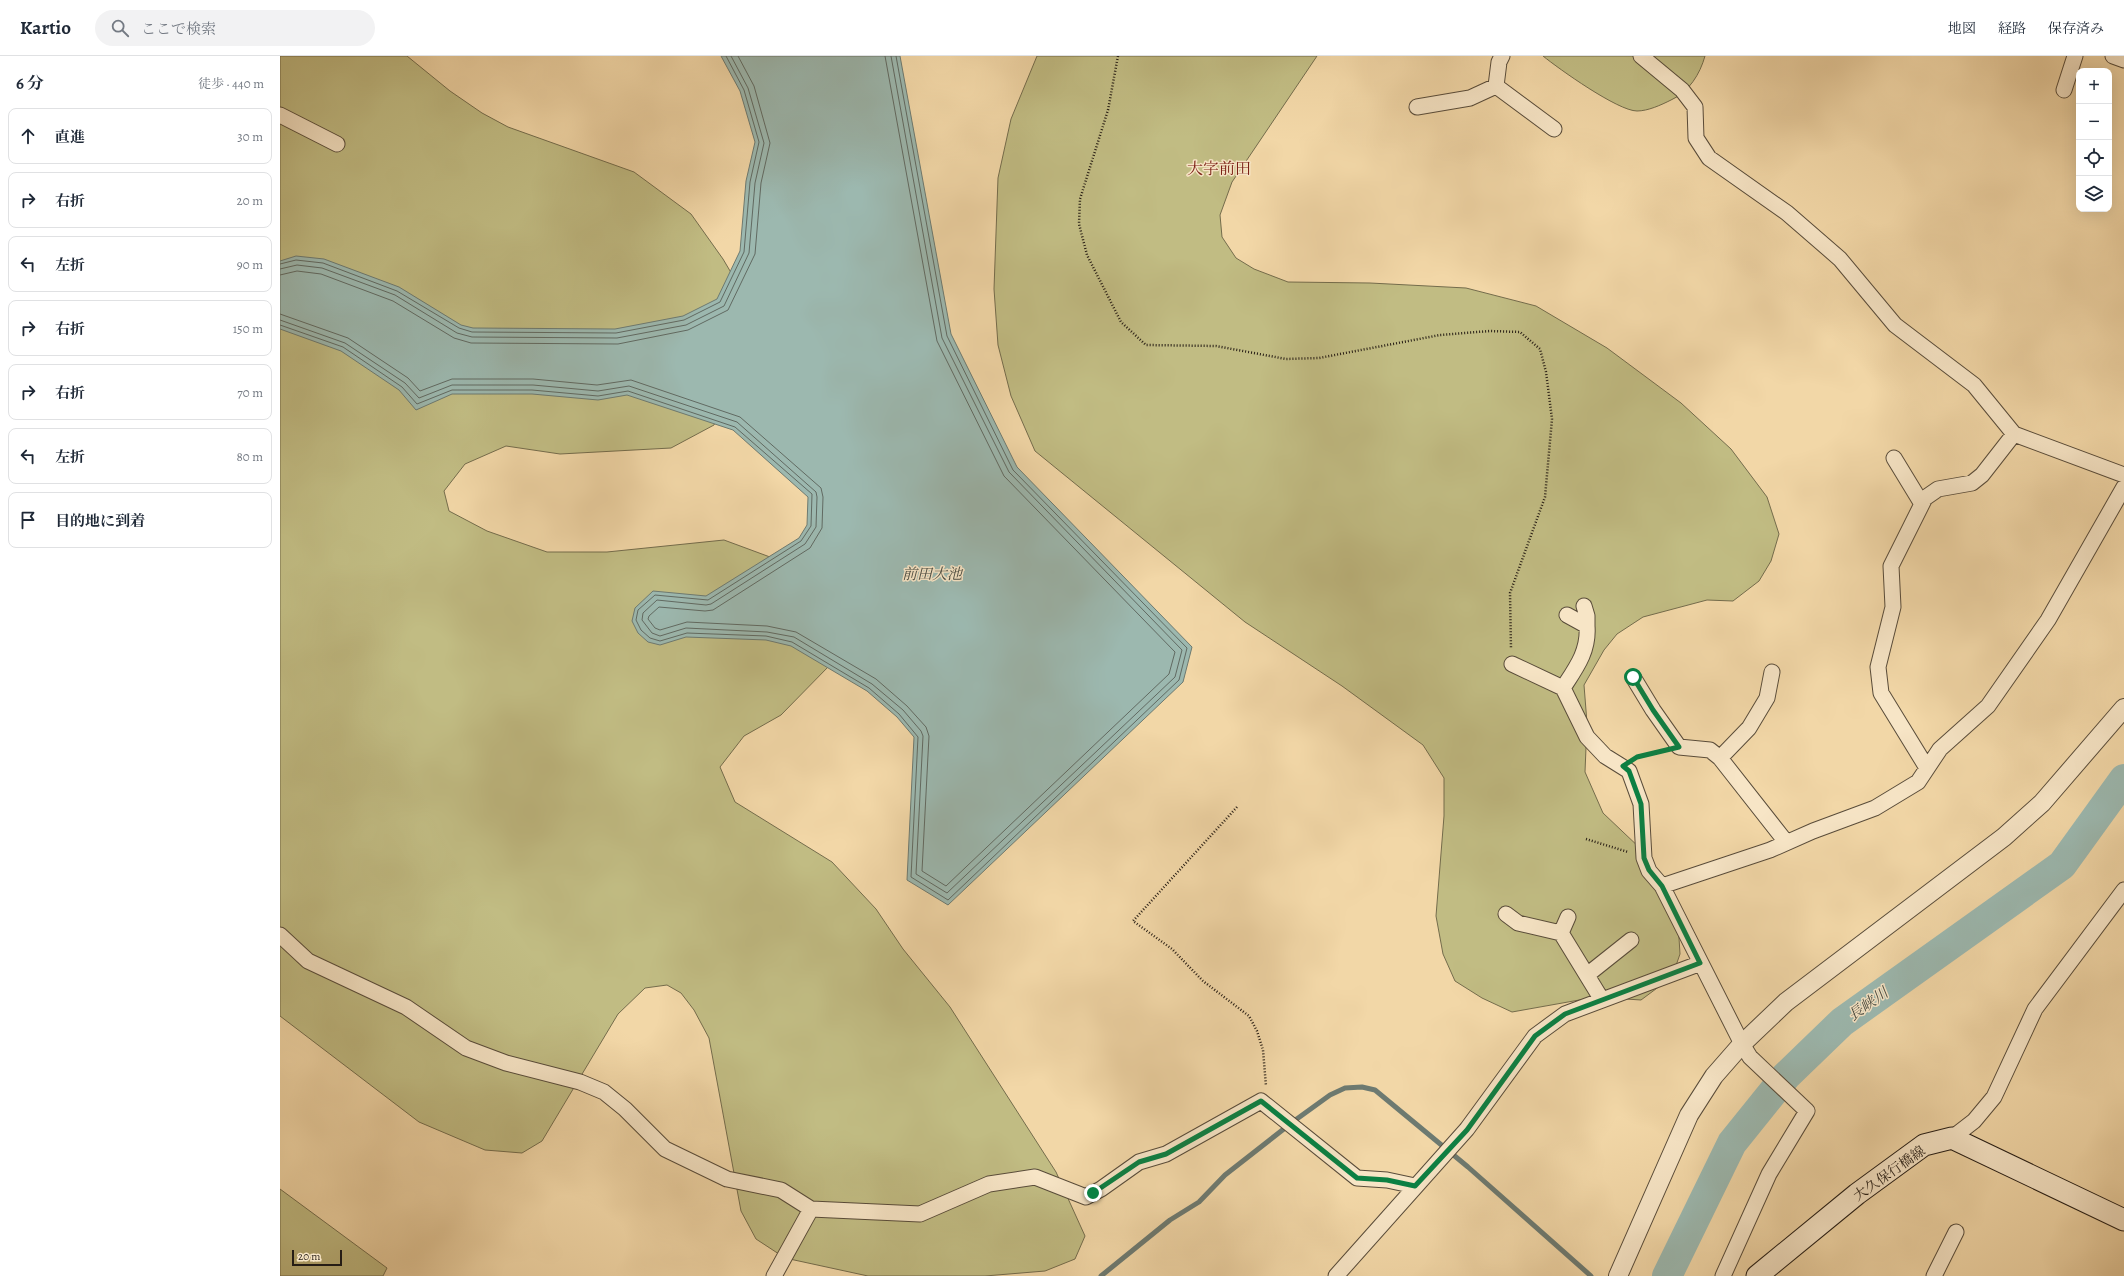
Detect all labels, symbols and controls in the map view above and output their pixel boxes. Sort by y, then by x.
search box [95,10,375,46]
text: Kartio [20,15,71,41]
icon: search [109,17,131,39]
text: ここで検索 [141,19,216,39]
text: 地図 [1948,19,1976,38]
text: 経路 [1998,19,2026,38]
text: 保存済み [2048,19,2104,38]
map controls [2076,68,2112,212]
button: + [2076,68,2112,104]
text: 6 分 [16,72,44,95]
text: 徒歩 · 440 m [198,75,264,92]
button: − [2076,104,2112,140]
icon: ahead [17,125,39,147]
text: 直進 [55,127,85,147]
text: 30 m [237,128,263,145]
button: locate [2076,140,2112,176]
district label: 大字前田 [1187,158,1251,180]
button: layers [2076,176,2112,212]
icon: right [17,189,39,211]
text: 右折 [55,191,85,211]
text: 20 m [237,192,263,209]
icon: left [17,253,39,275]
text: 左折 [55,255,85,275]
text: 90 m [237,256,263,273]
icon: right [17,317,39,339]
text: 右折 [55,319,85,339]
text: 150 m [233,320,263,337]
icon: right [17,381,39,403]
text: 右折 [55,383,85,403]
text: 70 m [237,384,263,401]
icon: left [17,445,39,467]
text: 左折 [55,447,85,467]
text: 80 m [236,448,263,465]
icon: arrive [17,509,39,531]
text: 目的地に到着 [55,511,145,531]
water label: 前田大池 [902,564,964,584]
route start [1624,668,1642,686]
water label: 長峡川 [1844,982,1894,1025]
street label: 大久保行橋線 [1849,1142,1929,1205]
route end [1084,1184,1102,1202]
scale bar [292,1248,342,1267]
text: 20 m [298,1249,320,1264]

